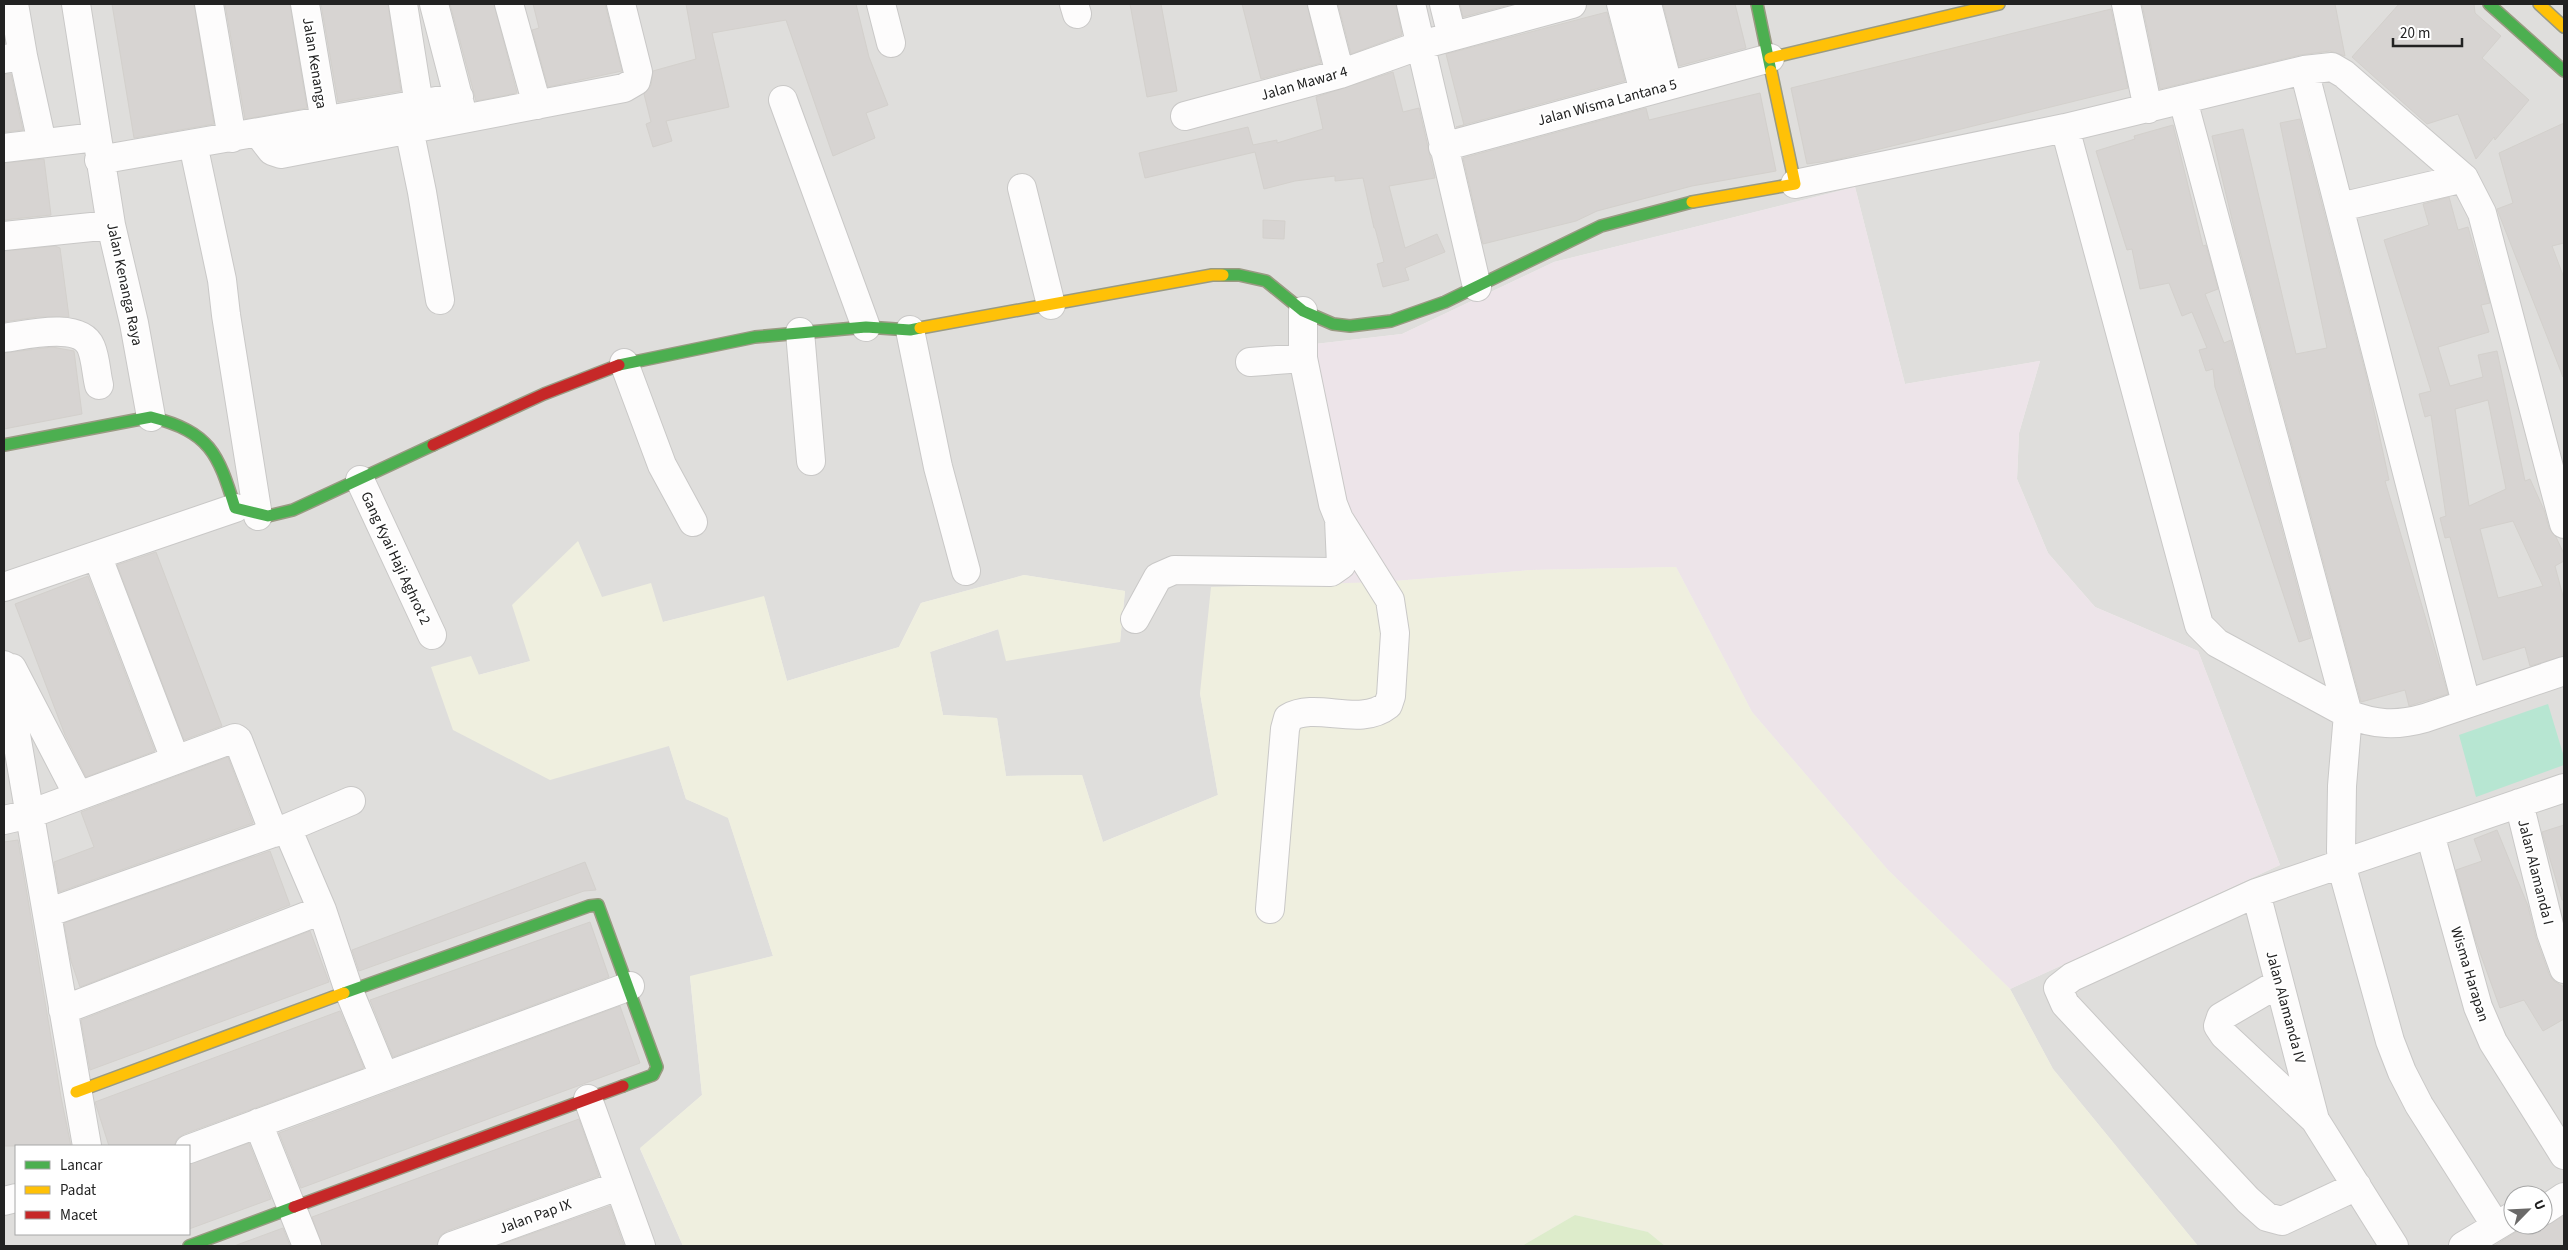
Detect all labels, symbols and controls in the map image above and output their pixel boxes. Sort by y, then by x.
scale bar [2393,15,2462,47]
street label: Jalan Kenanga [297,16,332,110]
text: 20 m [2400,23,2430,44]
street label: Jalan Mawar 4 [1258,61,1351,106]
street label: Jalan Wisma Lantana 5 [1535,74,1679,131]
street label: Jalan Kenanga Raya [101,221,148,348]
street label: Gang Kyai Haji Aghrot 2 [355,488,436,628]
street label: Jalan Alamanda I [2512,817,2559,927]
street label: Wisma Harapan [2445,924,2494,1024]
street label: Jalan Alamanda IV [2260,949,2311,1066]
legend [15,1145,190,1235]
text: Lancar [60,1155,103,1176]
text: Padat [60,1180,96,1201]
north arrow [2503,1185,2553,1235]
street label: Jalan Pap IX [496,1194,575,1239]
text: U [2528,1197,2550,1213]
text: Macet [60,1205,97,1226]

